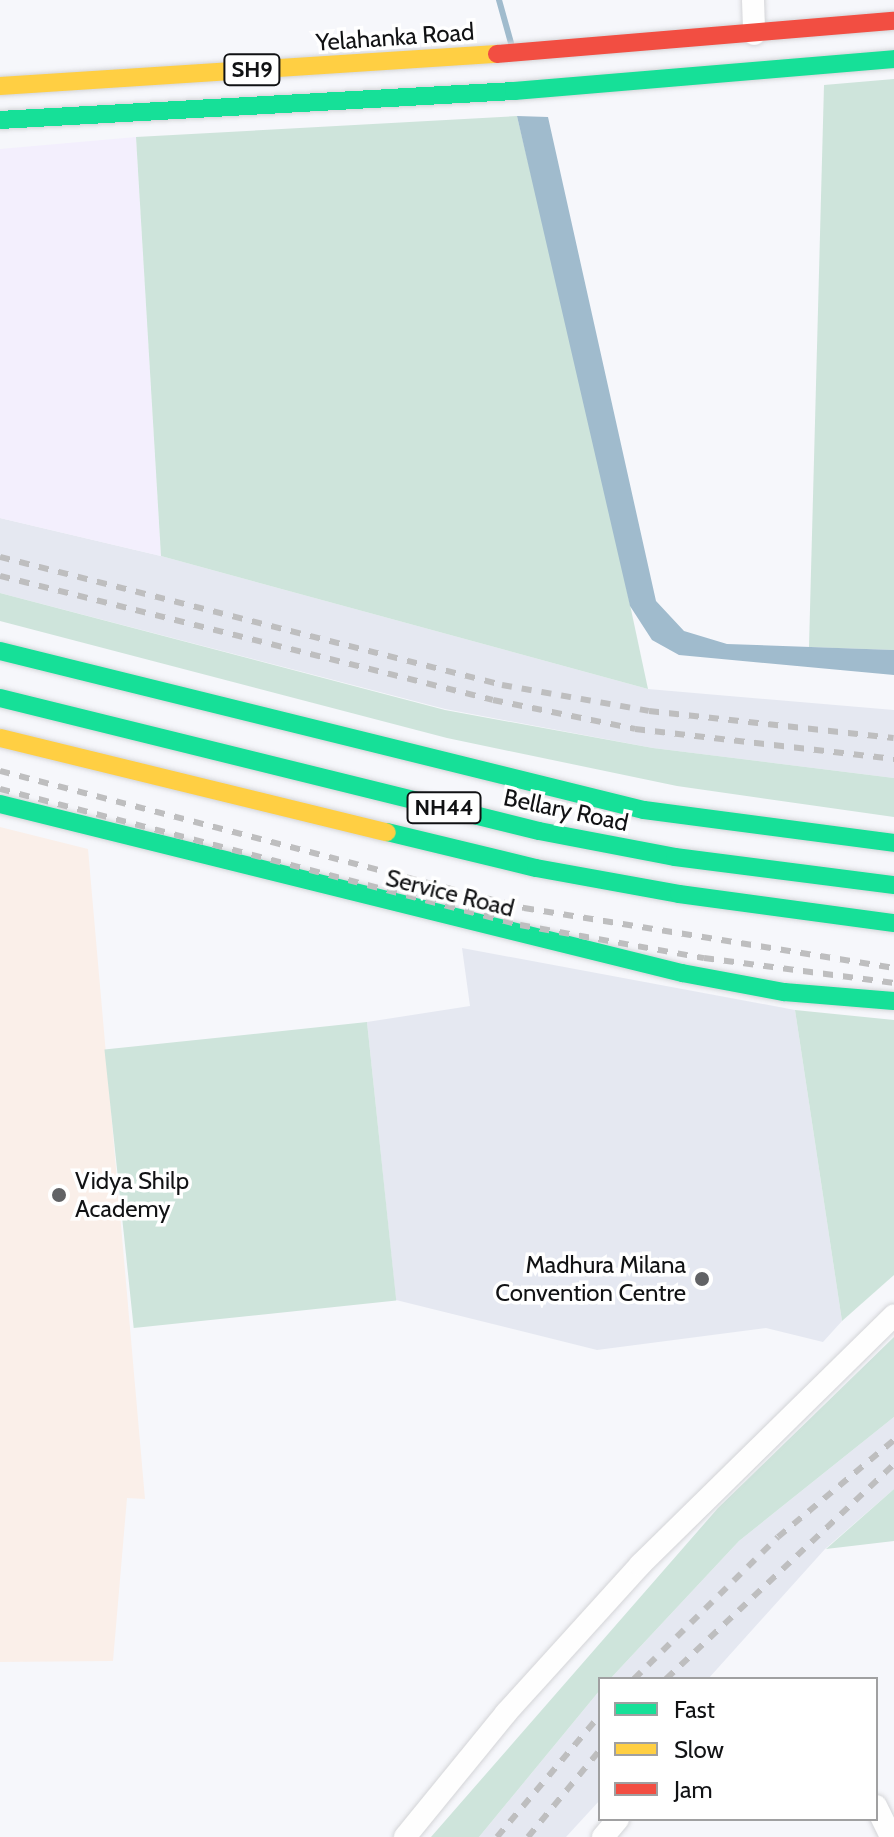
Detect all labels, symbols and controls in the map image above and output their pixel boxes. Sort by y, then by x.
street label: Yelahanka Road [315,17,475,57]
road number: SH9 [222,52,282,88]
street label: Bellary Road [501,783,631,837]
road number: NH44 [406,790,482,826]
street label: Service Road [383,863,517,923]
place label: Vidya Shilp Academy [75,1167,189,1223]
marker: Vidya Shilp Academy [50,1186,68,1204]
place label: Madhura Milana Convention Centre [495,1251,686,1307]
marker: Madhura Milana Convention Centre [693,1270,711,1288]
legend [598,1677,878,1821]
text: Fast [674,1695,715,1724]
text: Slow [674,1735,724,1764]
text: Jam [674,1775,712,1804]

